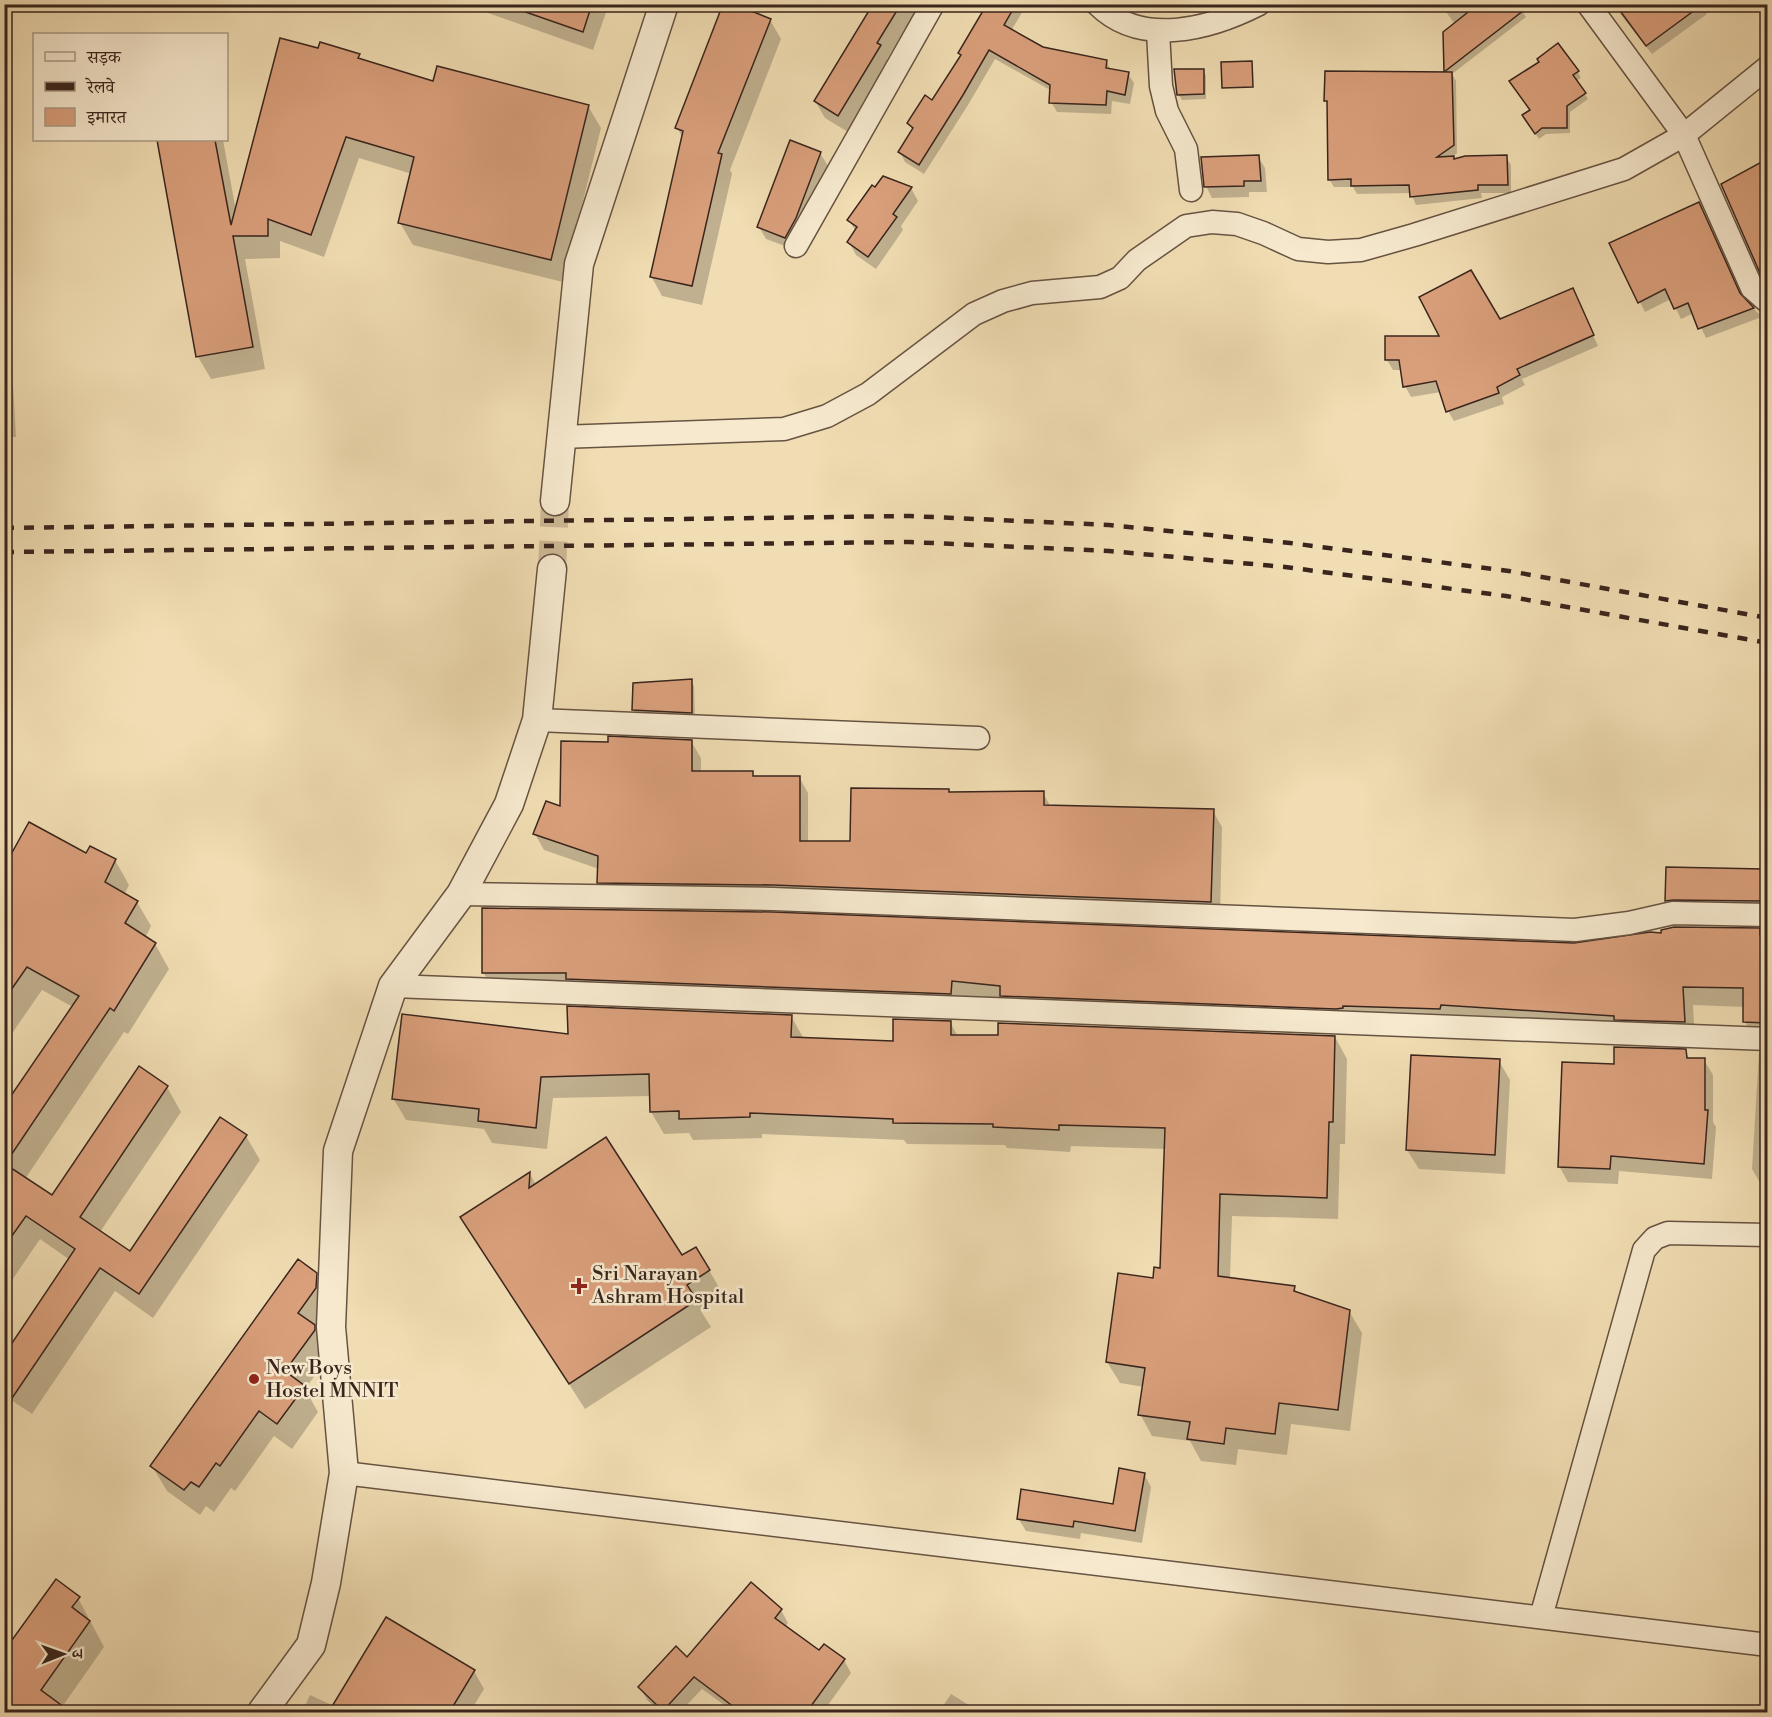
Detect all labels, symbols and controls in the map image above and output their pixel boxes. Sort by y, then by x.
legend [33,33,228,141]
text: सड़क [86,46,122,69]
text: रेलवे [85,76,116,99]
text: इमारत [86,106,127,129]
place label: Sri Narayan Ashram Hospital [591,1262,744,1310]
marker: Sri Narayan Ashram Hospital [570,1277,588,1295]
place label: New Boys Hostel MNNIT [266,1356,398,1404]
marker: New Boys Hostel MNNIT [247,1372,261,1386]
north arrow [33,1624,93,1684]
text: उ [67,1649,87,1660]

